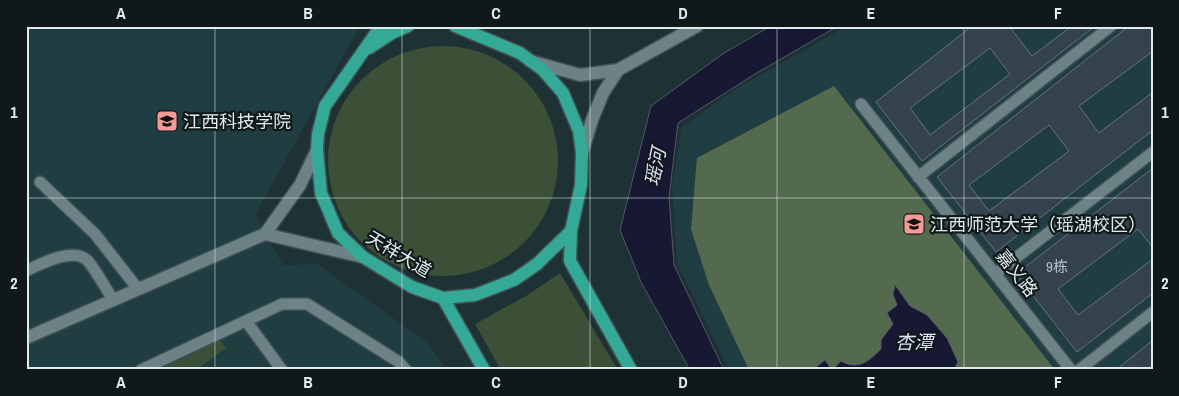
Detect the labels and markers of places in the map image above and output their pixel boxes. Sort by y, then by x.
school or university icon: 江西科技学院 [155,109,179,133]
place label: 江西科技学院 [183,109,291,134]
school or university icon: 江西师范大学（瑶湖校区） [902,212,926,236]
place label: 江西师范大学（瑶湖校区） [930,212,1146,237]

